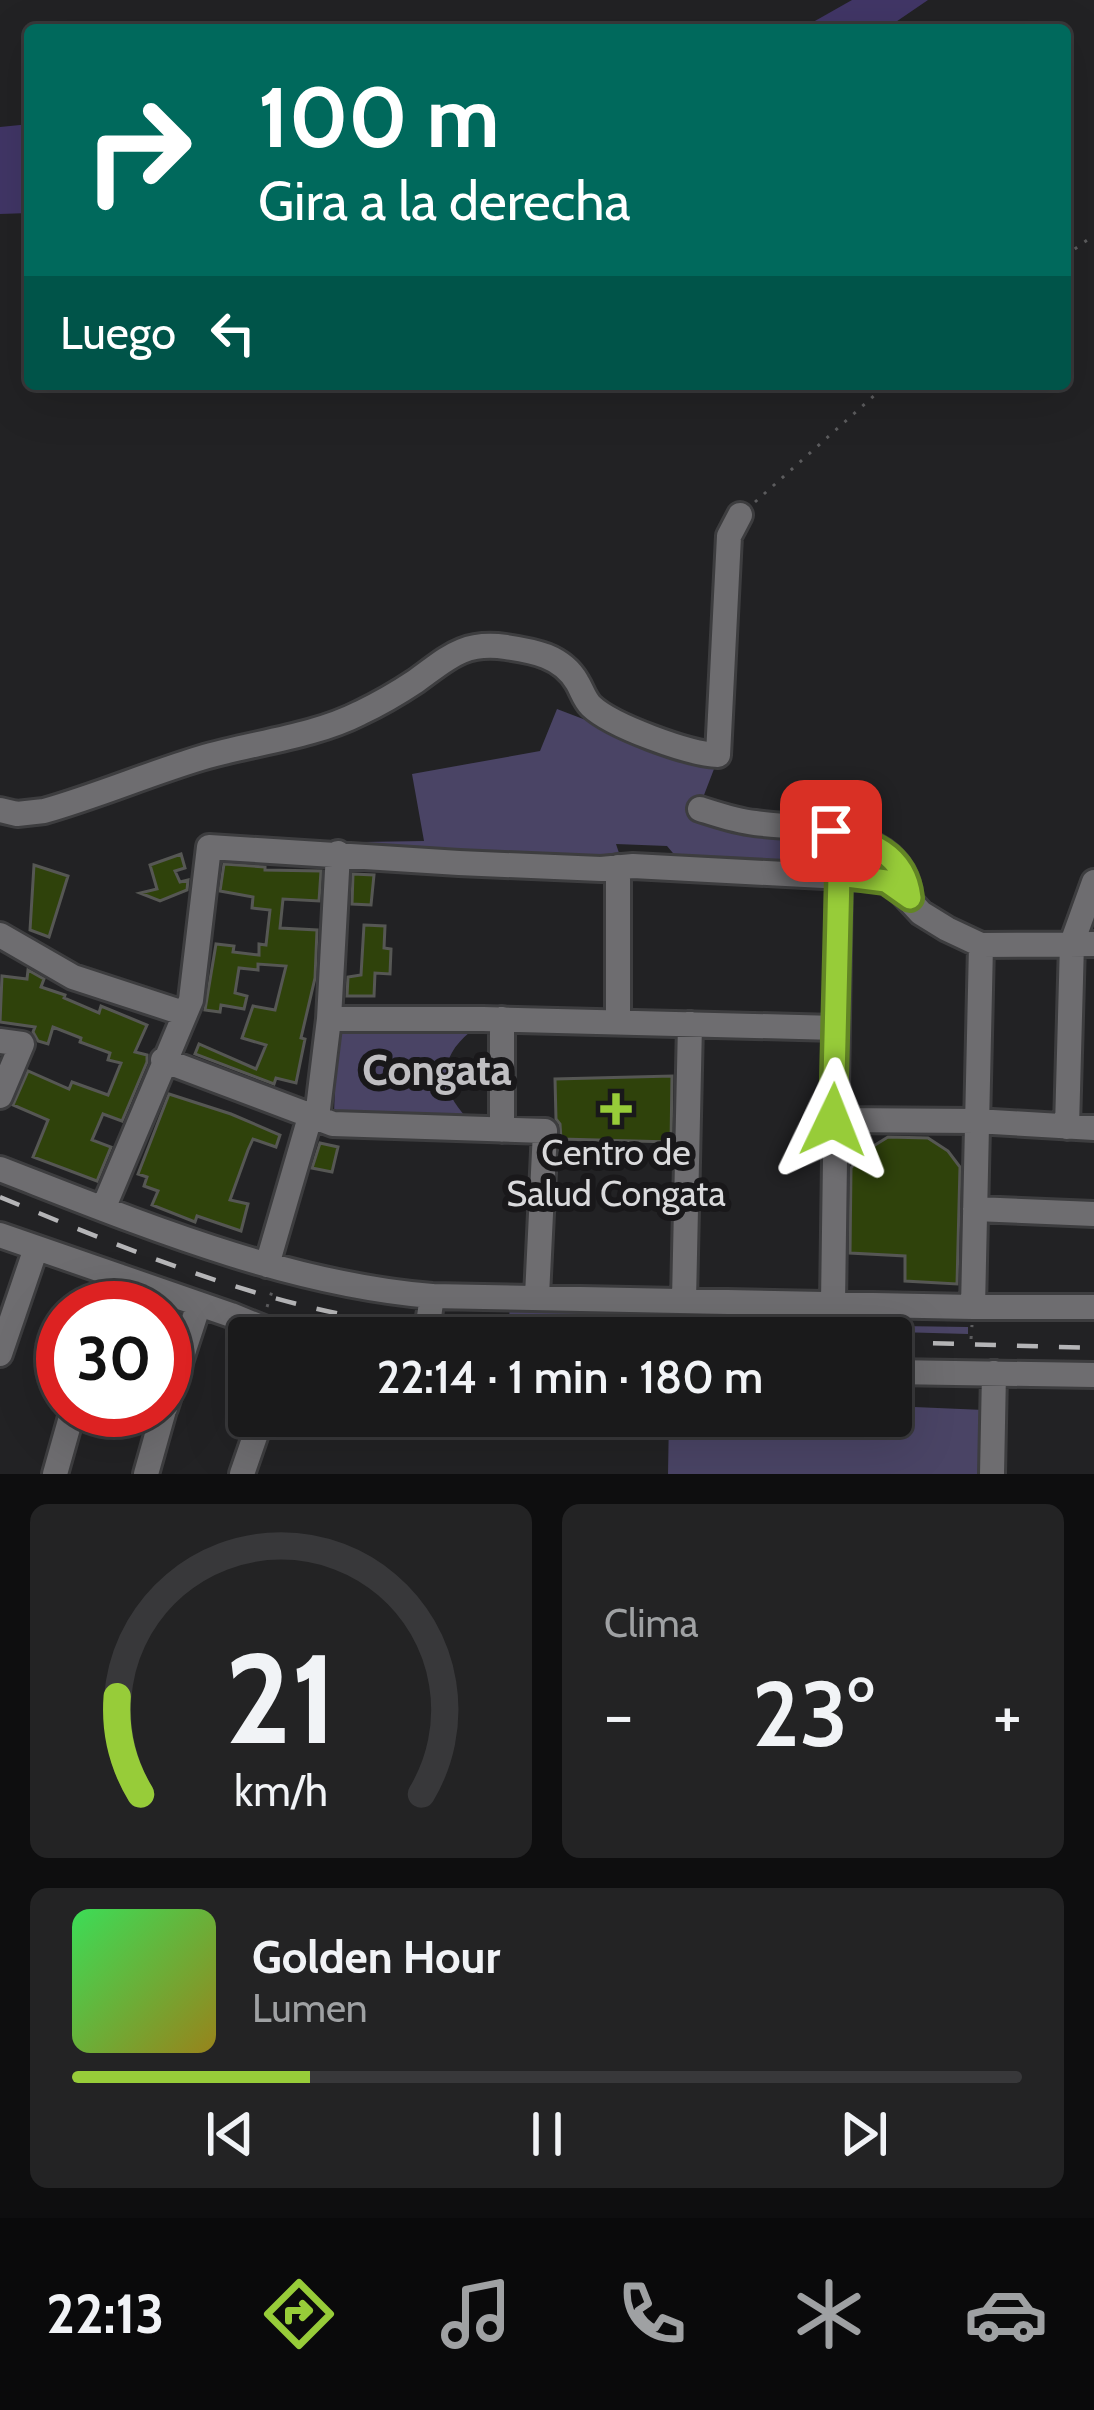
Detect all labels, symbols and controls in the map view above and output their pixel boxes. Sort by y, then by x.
text: 100 m [258,66,500,168]
icon: right [60,72,216,228]
text: Gira a la derecha [258,168,630,234]
icon: left [200,300,266,366]
text: Luego [60,306,176,360]
pin [780,780,882,882]
icon: arrive [798,798,864,864]
district label: Congata [362,1044,512,1096]
position arrow [770,1057,896,1183]
marker: Centro de Salud Congata [600,1093,632,1125]
place label: Centro de Salud Congata [506,1130,726,1215]
speed limit sign: 30 [36,1281,192,1437]
text: 22:14 · 1 min · 180 m [377,1350,763,1404]
text: Clima [604,1599,698,1647]
text: 21 [225,1623,337,1774]
text: 23° [752,1659,874,1769]
text: − [604,1674,633,1755]
text: + [993,1674,1022,1755]
text: km/h [234,1765,328,1817]
text: Golden Hour [252,1930,500,1984]
text: Lumen [252,1984,368,2032]
icon: previous [197,2101,263,2167]
icon: pause [514,2101,580,2167]
icon: next [831,2101,897,2167]
icon: directions [257,2272,341,2356]
icon: music [434,2272,518,2356]
icon: phone [610,2272,694,2356]
icon: climate [787,2272,871,2356]
icon: car [964,2272,1048,2356]
text: 22:13 [46,2281,164,2347]

